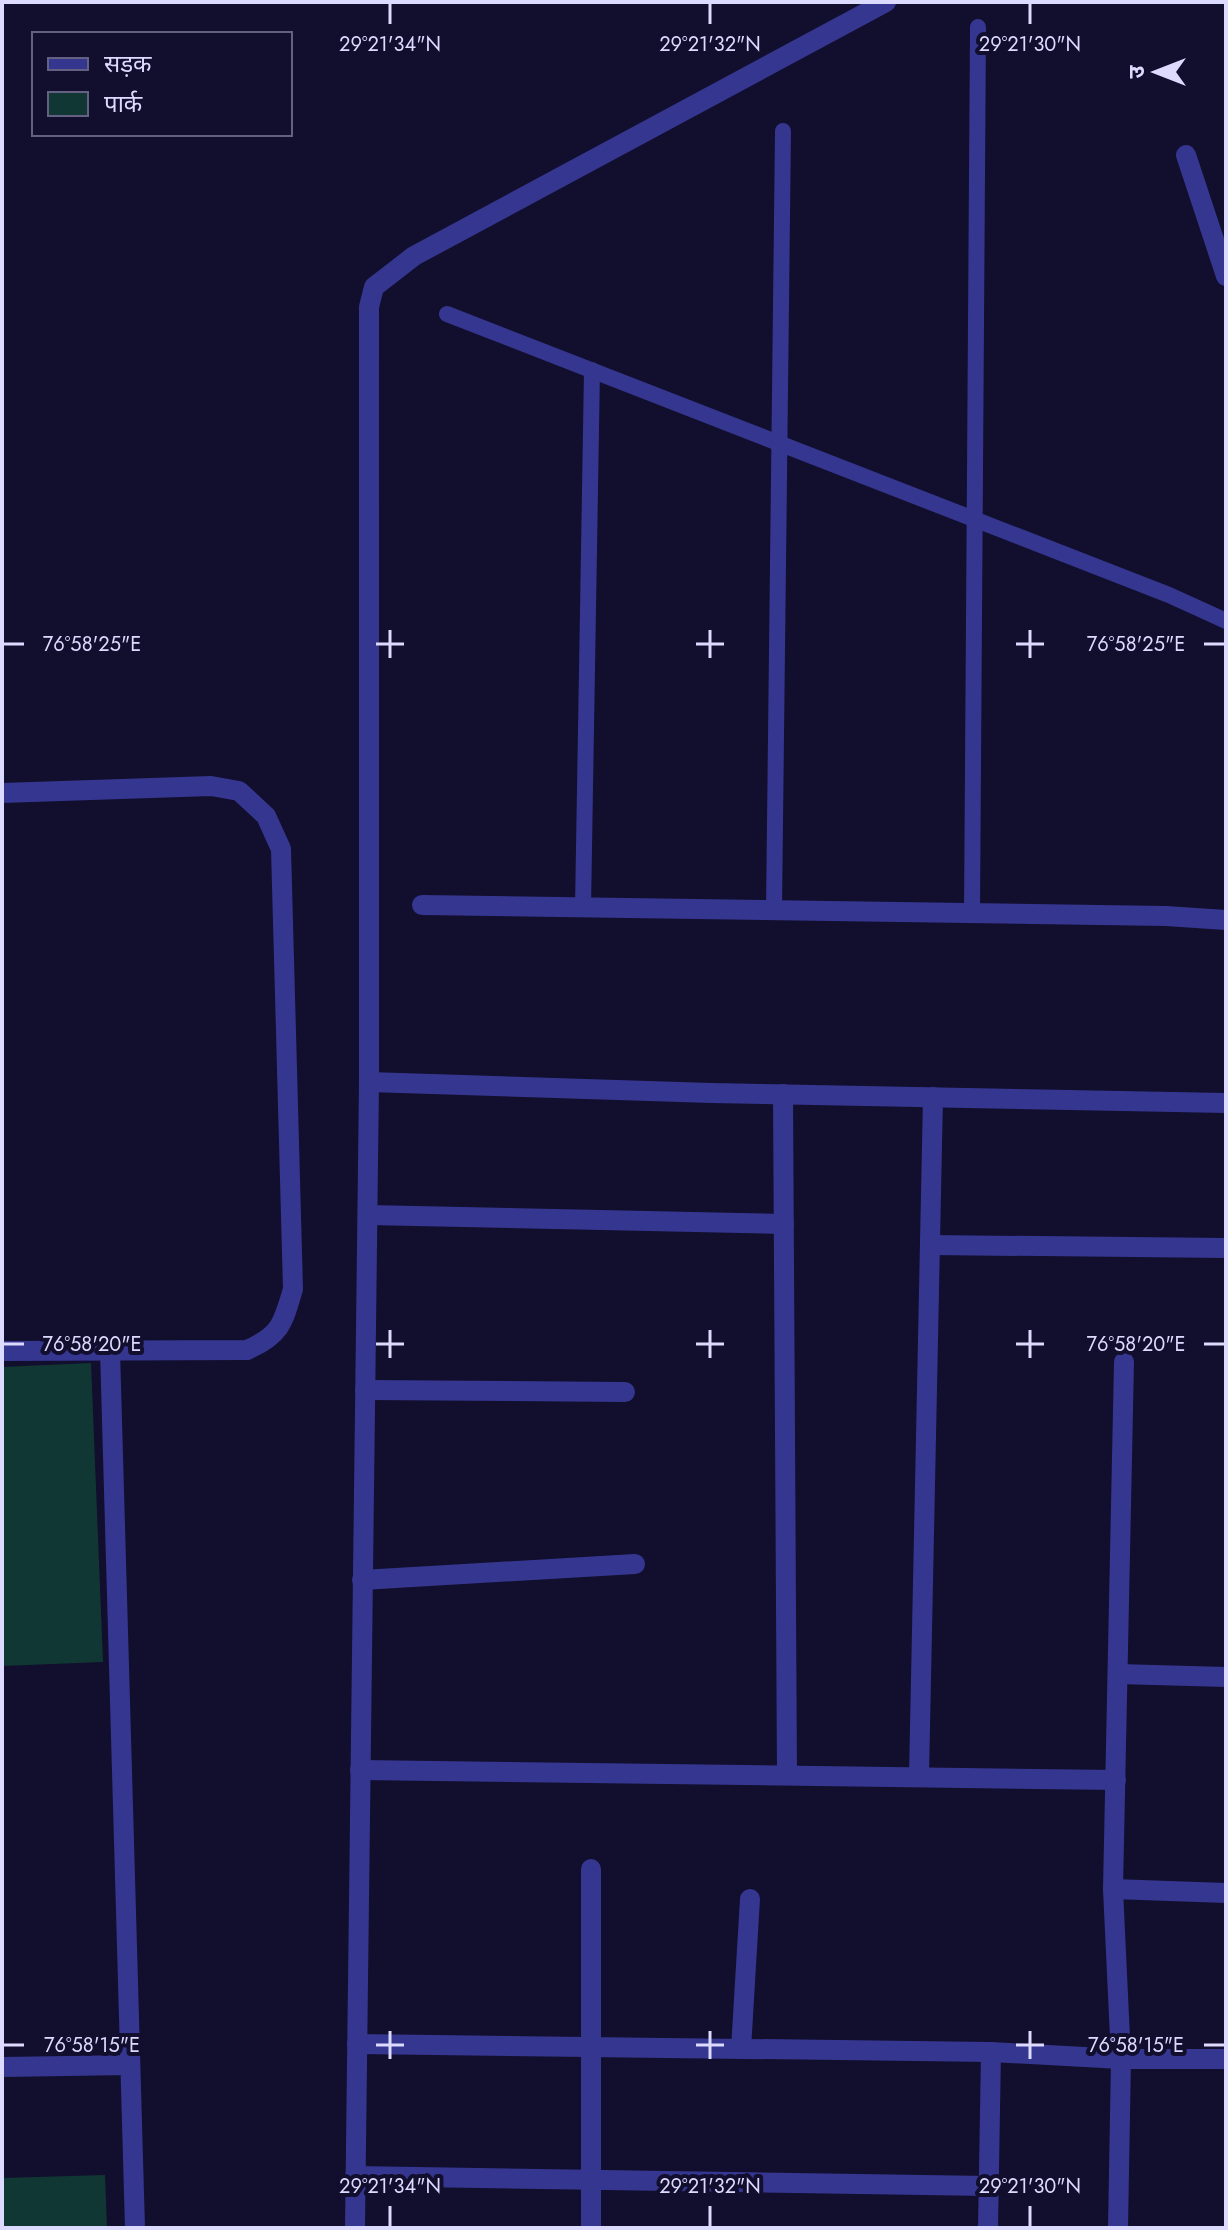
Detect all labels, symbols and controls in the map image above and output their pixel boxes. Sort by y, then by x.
text: 29°21'34"N [339,30,441,59]
text: 29°21'32"N [659,30,761,59]
text: 29°21'30"N [979,30,1081,59]
legend [32,32,292,136]
north arrow [1116,32,1196,112]
text: सड़क [104,46,152,81]
text: उ [1120,64,1152,78]
text: पार्क [104,86,143,121]
text: 76°58'25"E [43,630,141,659]
text: 76°58'25"E [1087,630,1185,659]
text: 76°58'20"E [42,1330,142,1359]
text: 76°58'20"E [1086,1330,1186,1359]
text: 76°58'15"E [44,2031,140,2060]
text: 76°58'15"E [1088,2031,1184,2060]
text: 29°21'34"N [339,2172,441,2201]
text: 29°21'32"N [659,2172,761,2201]
text: 29°21'30"N [979,2172,1081,2201]

